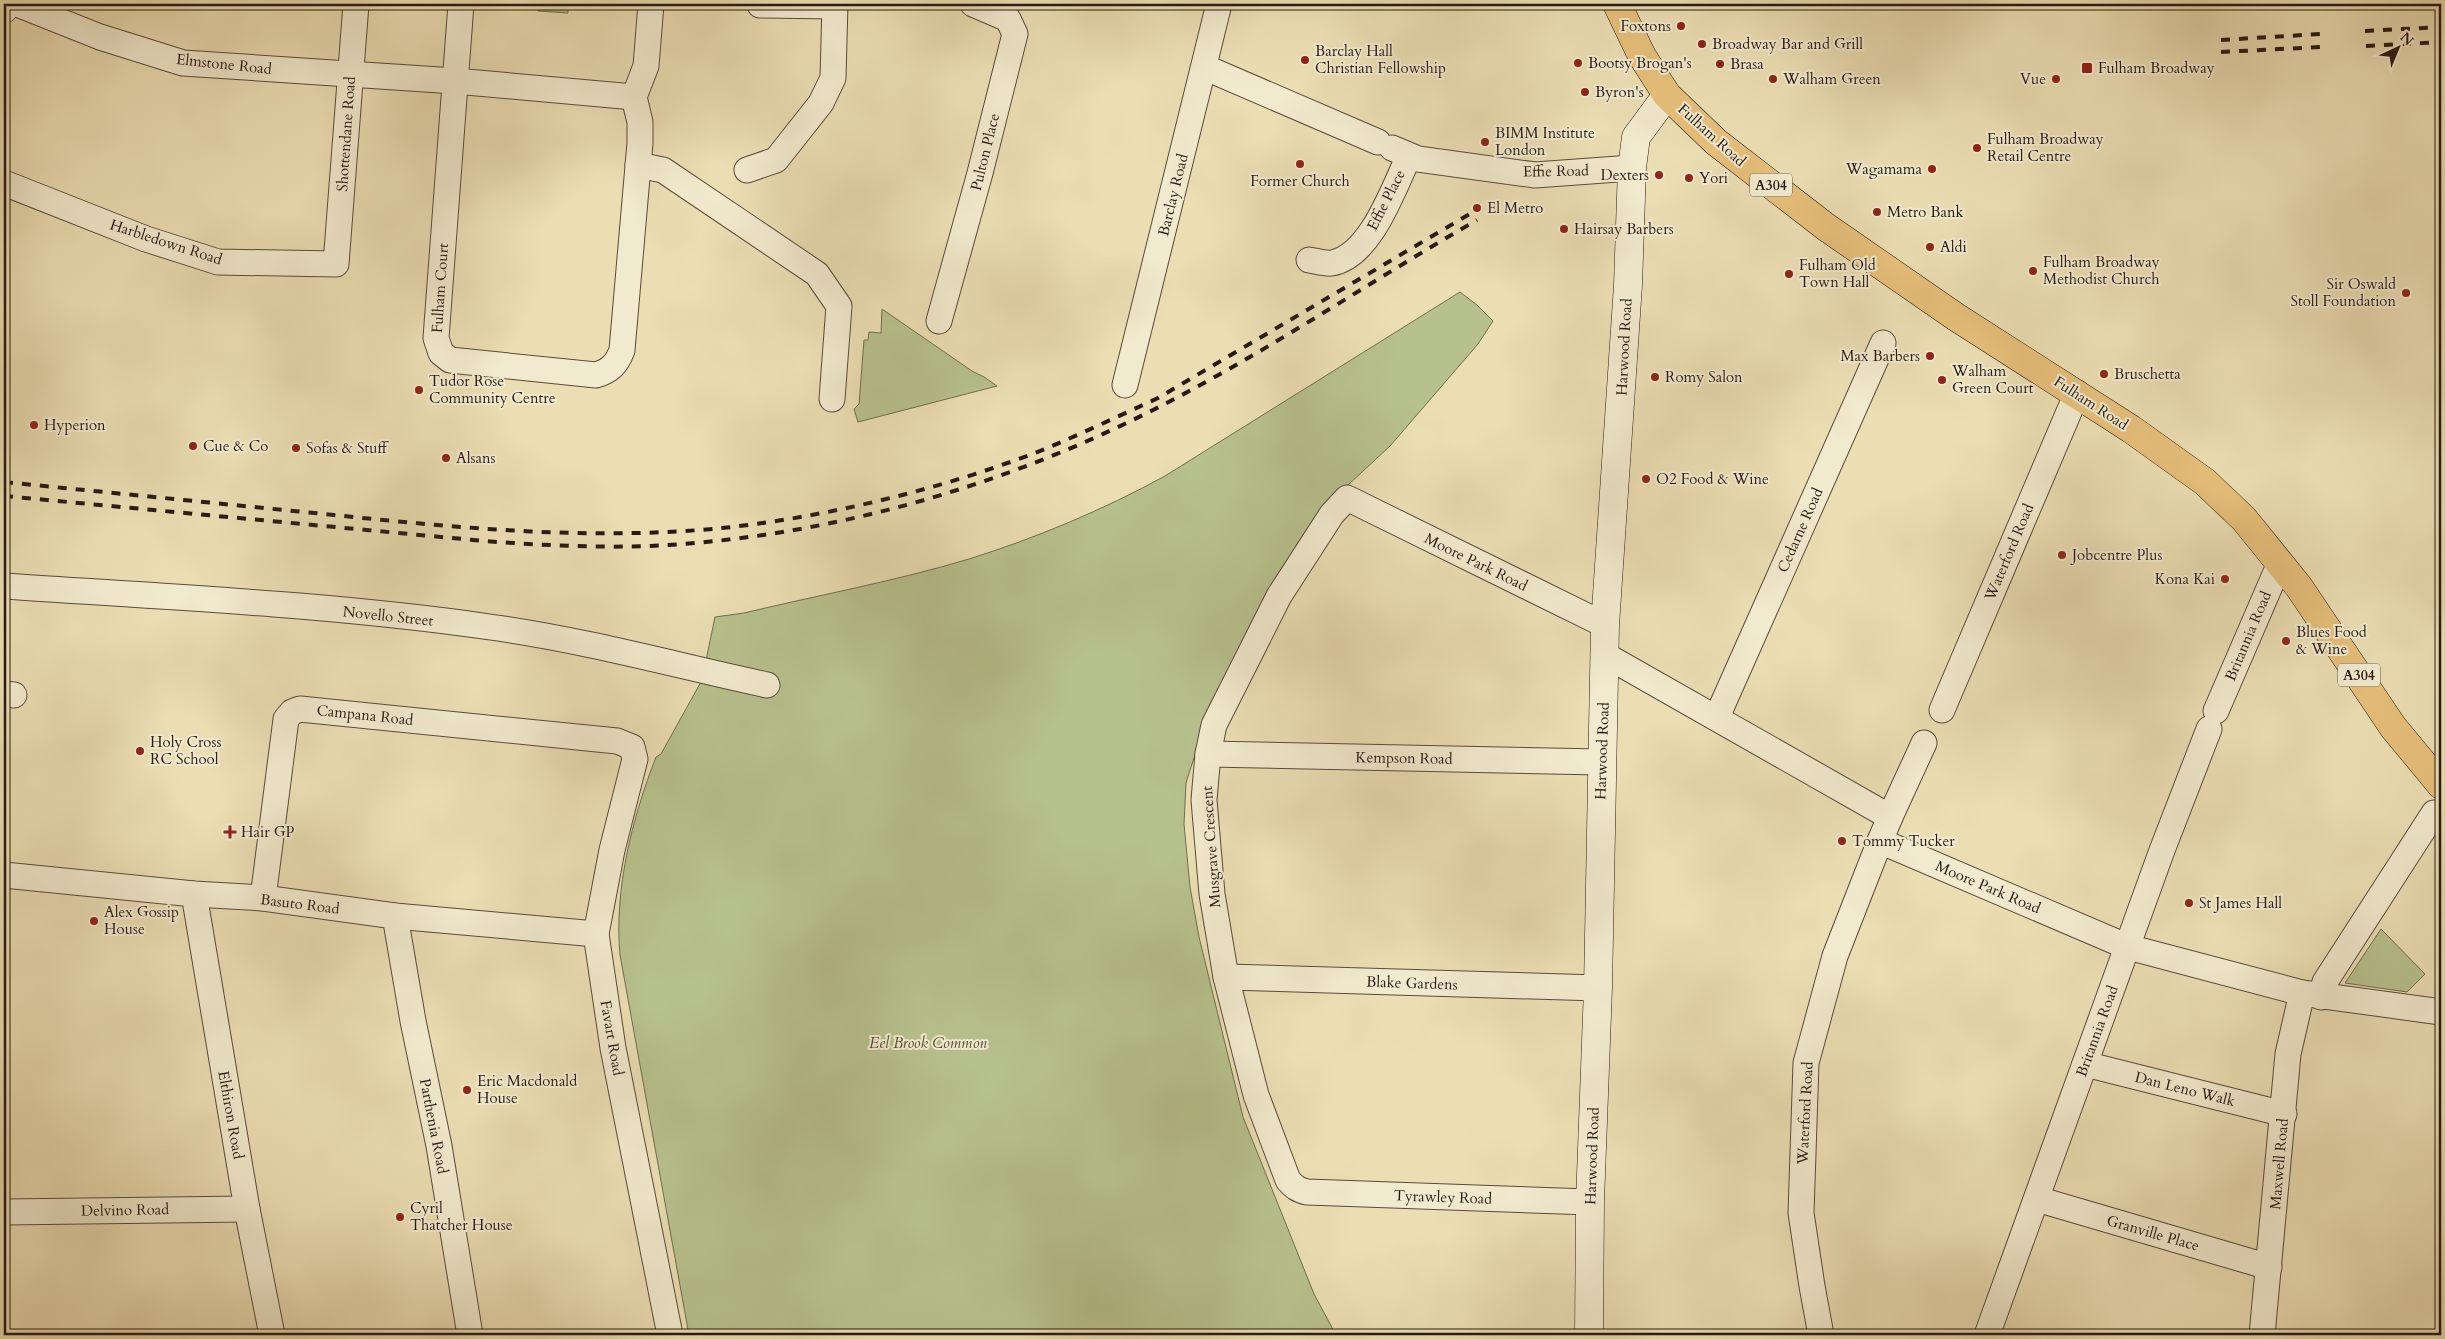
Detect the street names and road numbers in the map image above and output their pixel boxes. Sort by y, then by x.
street label: Elmstone Road [175,49,273,79]
street label: Shottendane Road [332,76,360,192]
street label: Fulham Road [1674,99,1750,171]
street label: Pulton Place [966,111,1004,193]
street label: Barclay Road [1153,152,1193,238]
street label: Effie Road [1523,160,1589,182]
street label: Effie Place [1362,166,1410,234]
road number: A304 [1750,174,1792,196]
street label: Harbledown Road [107,214,225,270]
street label: Fulham Court [427,242,453,334]
street label: Harwood Road [1611,298,1637,396]
street label: Fulham Road [2050,371,2132,435]
street label: Cedarne Road [1772,485,1828,575]
street label: Waterford Road [1979,501,2038,604]
street label: Moore Park Road [1421,528,1531,596]
street label: Britannia Road [2220,588,2276,684]
street label: Novello Street [342,601,435,631]
road number: A304 [2338,664,2380,686]
street label: Campana Road [316,700,414,730]
street label: Harwood Road [1590,702,1614,800]
street label: Kempson Road [1355,747,1453,769]
street label: Musgrave Crescent [1197,785,1225,908]
street label: Moore Park Road [1932,856,2044,918]
street label: Basuto Road [259,889,341,919]
street label: Blake Gardens [1366,971,1458,995]
street label: Britannia Road [2071,983,2123,1079]
street label: Favart Road [596,999,628,1077]
street label: Waterford Road [1792,1061,1818,1166]
street label: Dan Leno Walk [2133,1067,2237,1111]
street label: Elthiron Road [213,1069,249,1161]
street label: Parthenia Road [415,1077,453,1175]
street label: Harwood Road [1580,1107,1604,1205]
street label: Maxwell Road [2265,1118,2293,1210]
street label: Tyrawley Road [1393,1185,1493,1209]
street label: Delvino Road [81,1199,169,1221]
street label: Granville Place [2104,1210,2202,1256]

